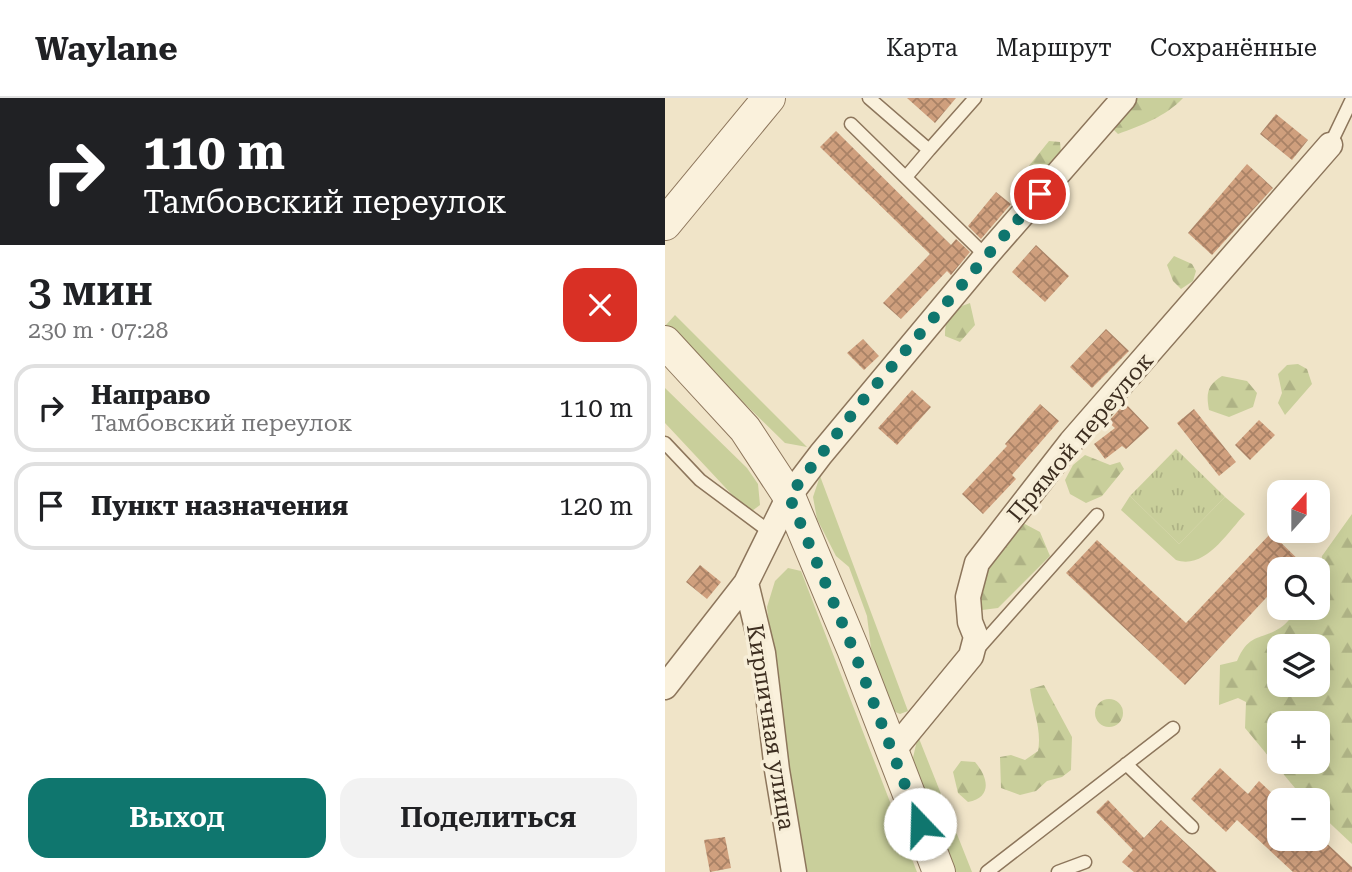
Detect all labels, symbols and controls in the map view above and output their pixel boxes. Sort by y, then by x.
text: Waylane [35,29,178,68]
text: Карта [886,34,958,62]
text: Маршрут [996,34,1112,62]
text: Сохранённые [1150,34,1317,62]
text: 110 m [143,124,285,181]
icon: right [28,126,119,217]
pin [1010,164,1070,224]
icon: arrive [1021,175,1059,213]
text: Тамбовский переулок [143,183,507,221]
text: 3 мин [28,266,153,315]
button: close [563,268,637,342]
text: 230 m · 07:28 [28,317,168,344]
street label: Прямой переулок [1002,347,1159,527]
text: Направо [91,380,211,410]
icon: right [32,389,70,427]
text: 110 m [559,393,633,423]
text: Тамбовский переулок [91,410,352,437]
north arrow [1267,480,1330,542]
map controls [1267,480,1330,851]
icon: arrive [32,487,70,525]
text: Пункт назначения [91,491,348,521]
text: 120 m [559,491,633,521]
button: search [1267,557,1330,620]
street label: Кирпичная улица [741,622,800,833]
button: layers [1267,634,1330,697]
button: + [1267,711,1330,774]
button: Выход [28,778,326,858]
button: Поделиться [340,778,637,858]
position arrow [883,787,957,861]
button: − [1267,788,1330,851]

